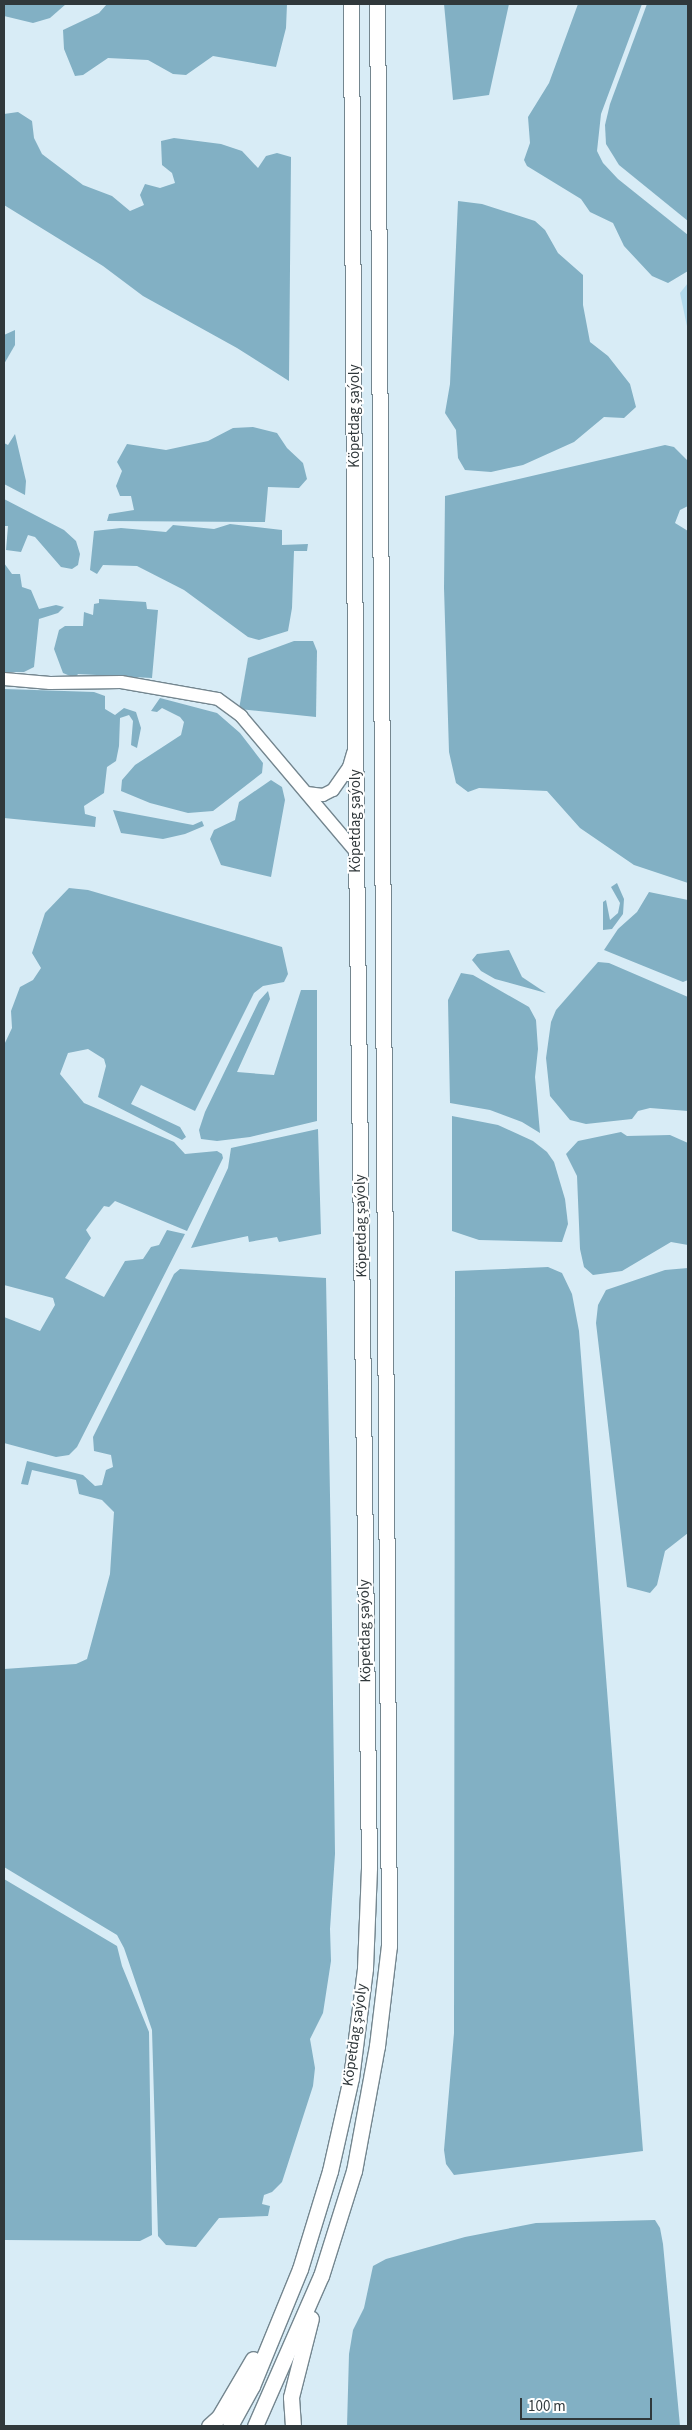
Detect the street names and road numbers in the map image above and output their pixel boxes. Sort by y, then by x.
street label: Köpetdag şaýoly [346,364,364,468]
street label: Köpetdag şaýoly [347,769,365,873]
street label: Köpetdag şaýoly [351,1174,371,1278]
street label: Köpetdag şaýoly [355,1579,375,1683]
street label: Köpetdag şaýoly [339,1983,371,2087]

